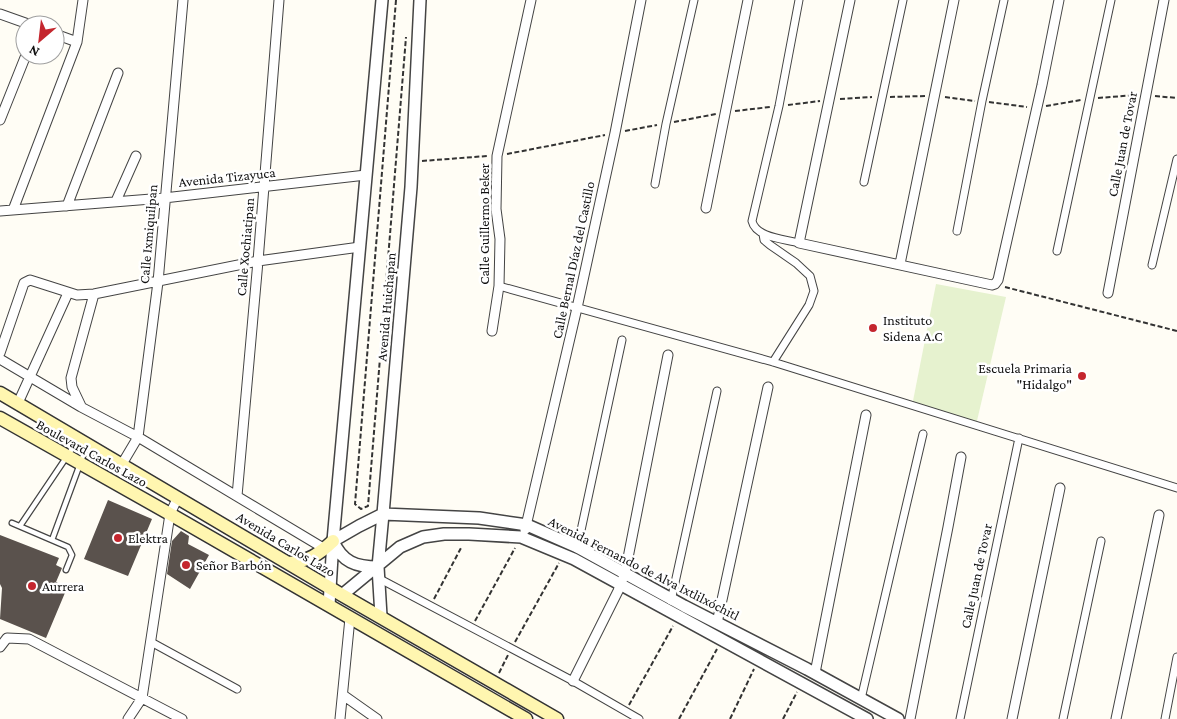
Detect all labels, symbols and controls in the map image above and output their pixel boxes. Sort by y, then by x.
north arrow [15,15,65,65]
text: N [26,42,42,61]
street label: Calle Juan de Tovar [1104,90,1140,198]
street label: Calle Guillermo Beker [476,163,492,285]
street label: Avenida Tizayuca [178,164,277,190]
street label: Calle Bernal Díaz del Castillo [548,180,598,340]
street label: Calle Ixmiquilpan [136,183,160,284]
street label: Calle Xochiatipan [233,197,257,297]
street label: Avenida Huichapan [373,251,399,362]
place label: Instituto Sidena A.C [883,312,943,344]
marker: Instituto Sidena A.C [867,322,879,334]
place label: Escuela Primaria "Hidalgo" [978,360,1073,392]
marker: Escuela Primaria "Hidalgo" [1076,370,1088,382]
street label: Boulevard Carlos Lazo [34,416,150,490]
street label: Avenida Carlos Lazo [234,508,338,580]
street label: Avenida Fernando de Alva Ixtlilxóchitl [546,513,742,623]
street label: Calle Juan de Tovar [957,522,995,630]
place label: Elektra [128,530,168,546]
marker: Elektra [112,532,124,544]
place label: Señor Barbón [196,557,272,573]
marker: Señor Barbón [180,559,192,571]
place label: Aurrera [42,578,85,594]
marker: Aurrera [26,580,38,592]

